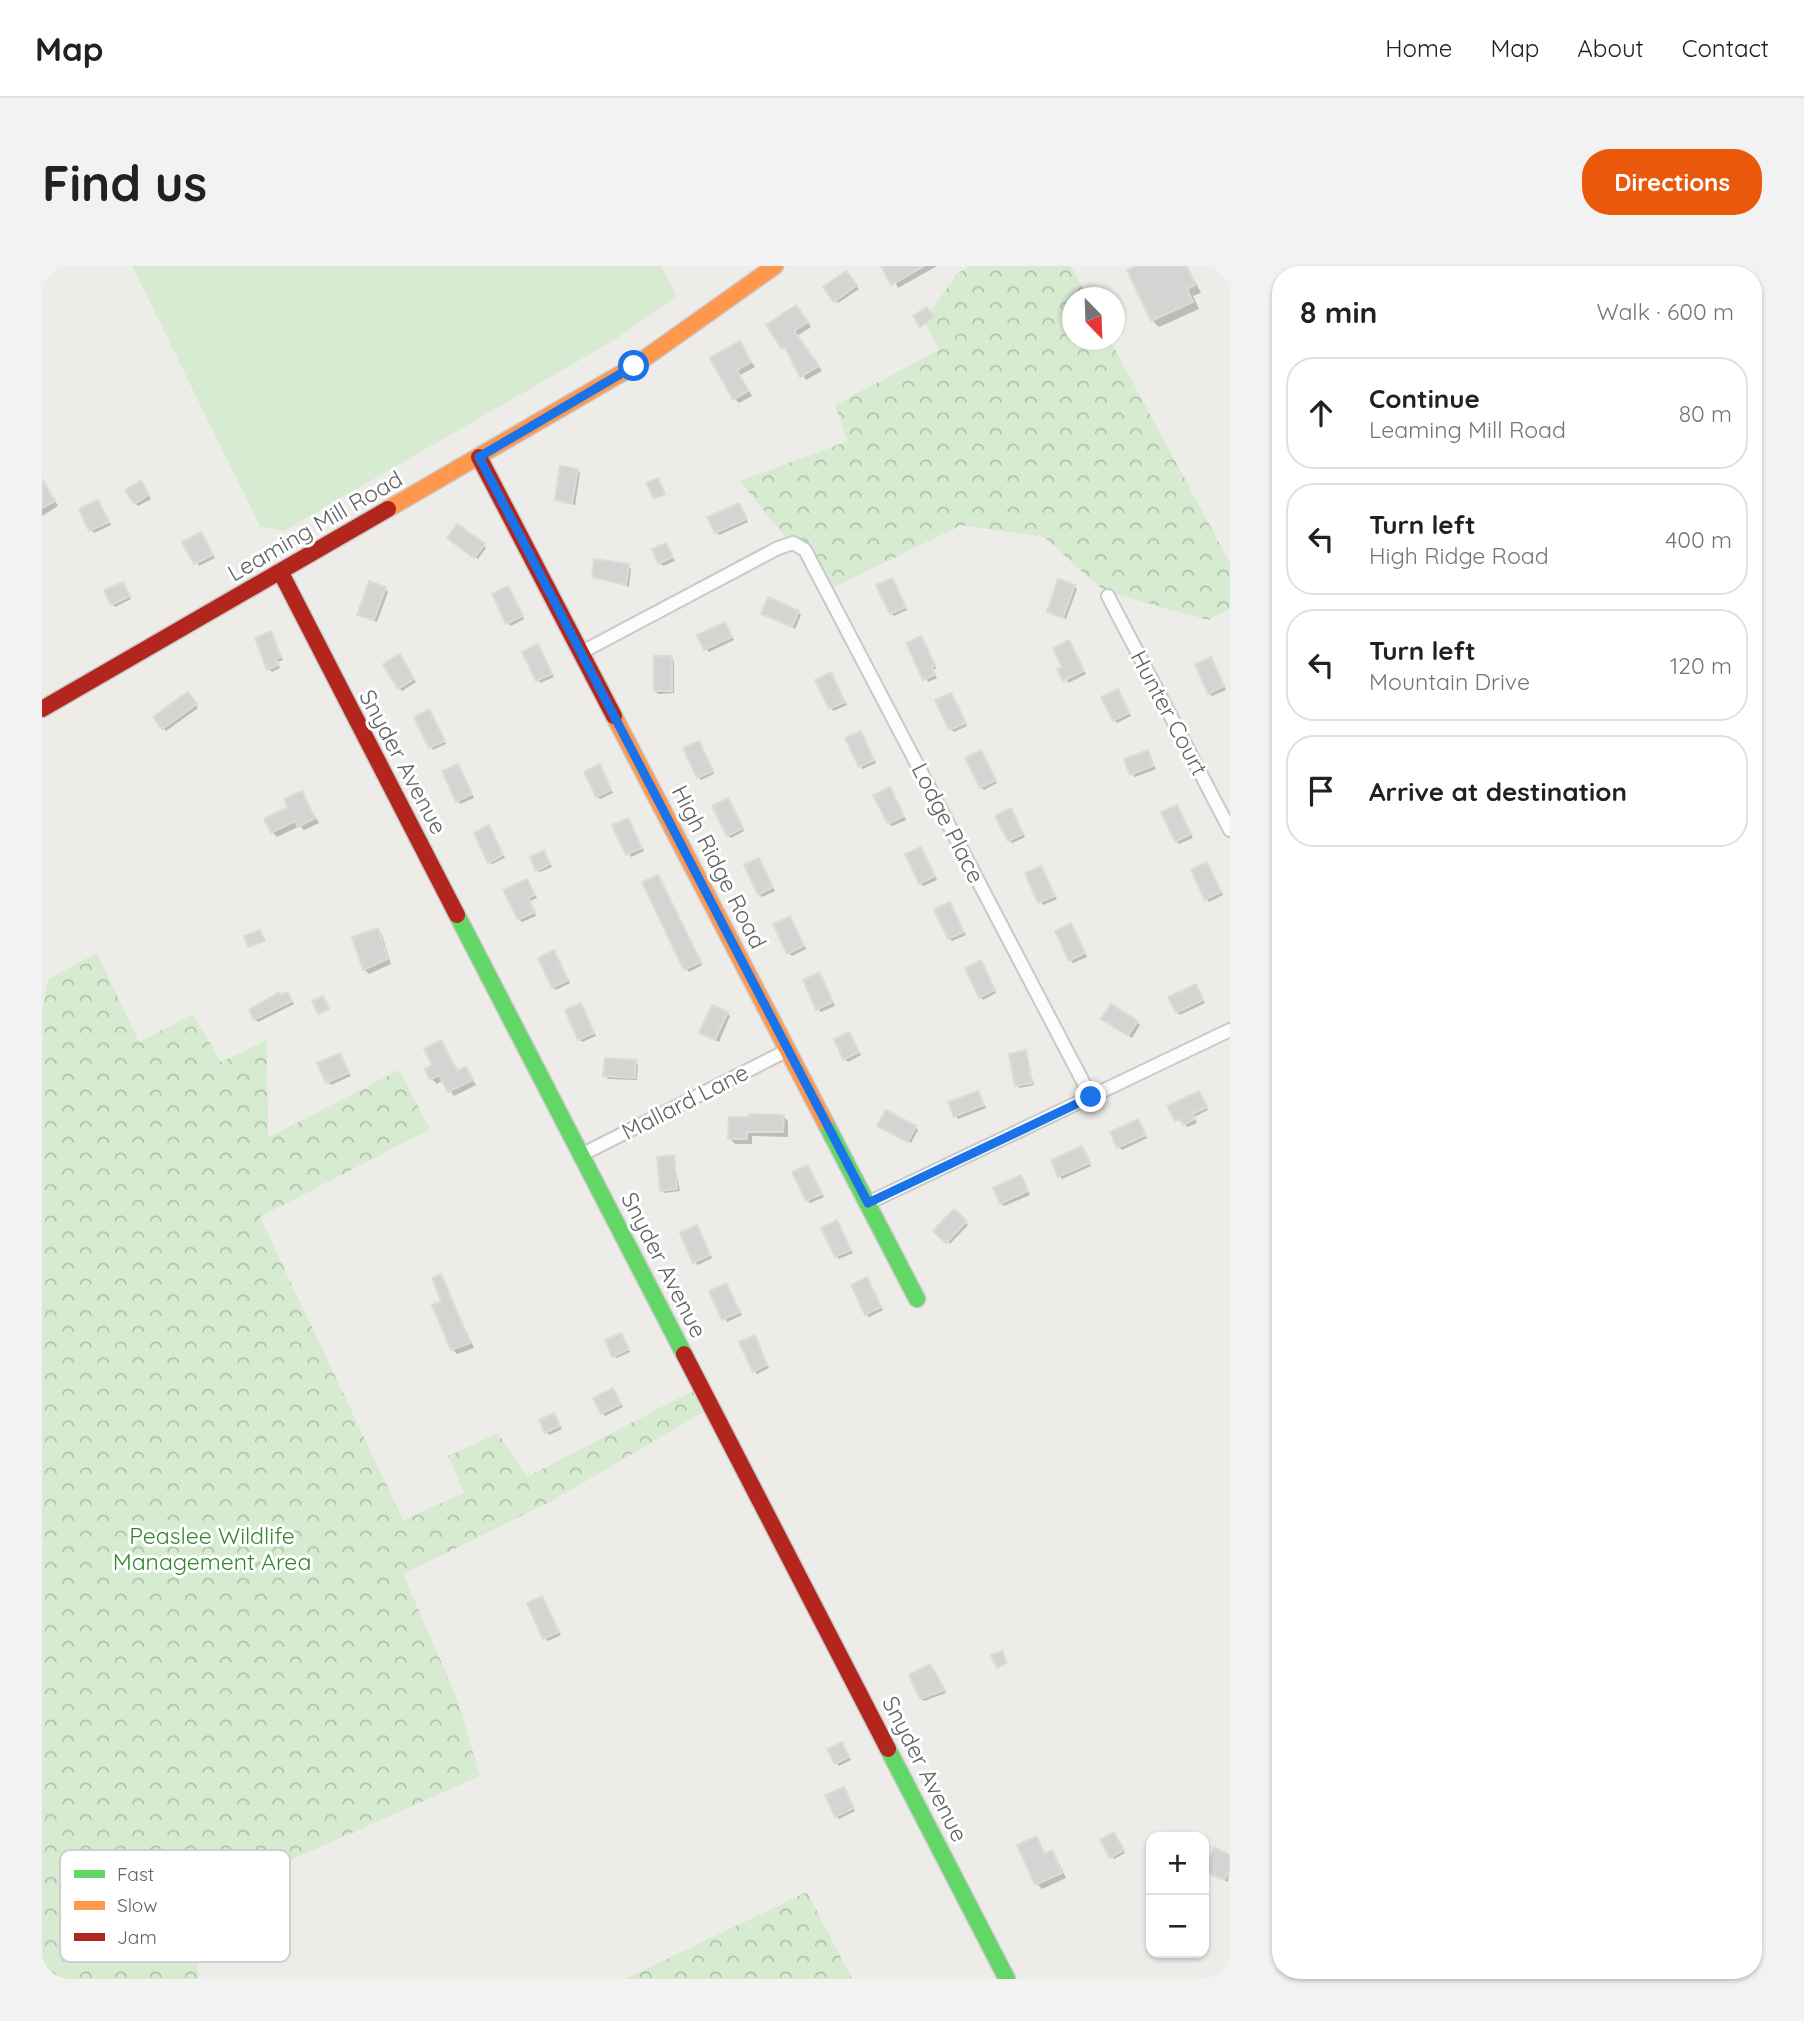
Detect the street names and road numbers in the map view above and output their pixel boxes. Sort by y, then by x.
street label: Leaming Mill Road [222,464,407,587]
street label: Hunter Court [1124,645,1215,780]
street label: Snyder Avenue [353,684,454,839]
street label: Lodge Place [906,758,991,888]
street label: High Ridge Road [666,780,773,953]
street label: Mallard Lane [616,1057,753,1146]
street label: Snyder Avenue [615,1187,714,1343]
street label: Snyder Avenue [876,1691,975,1847]

